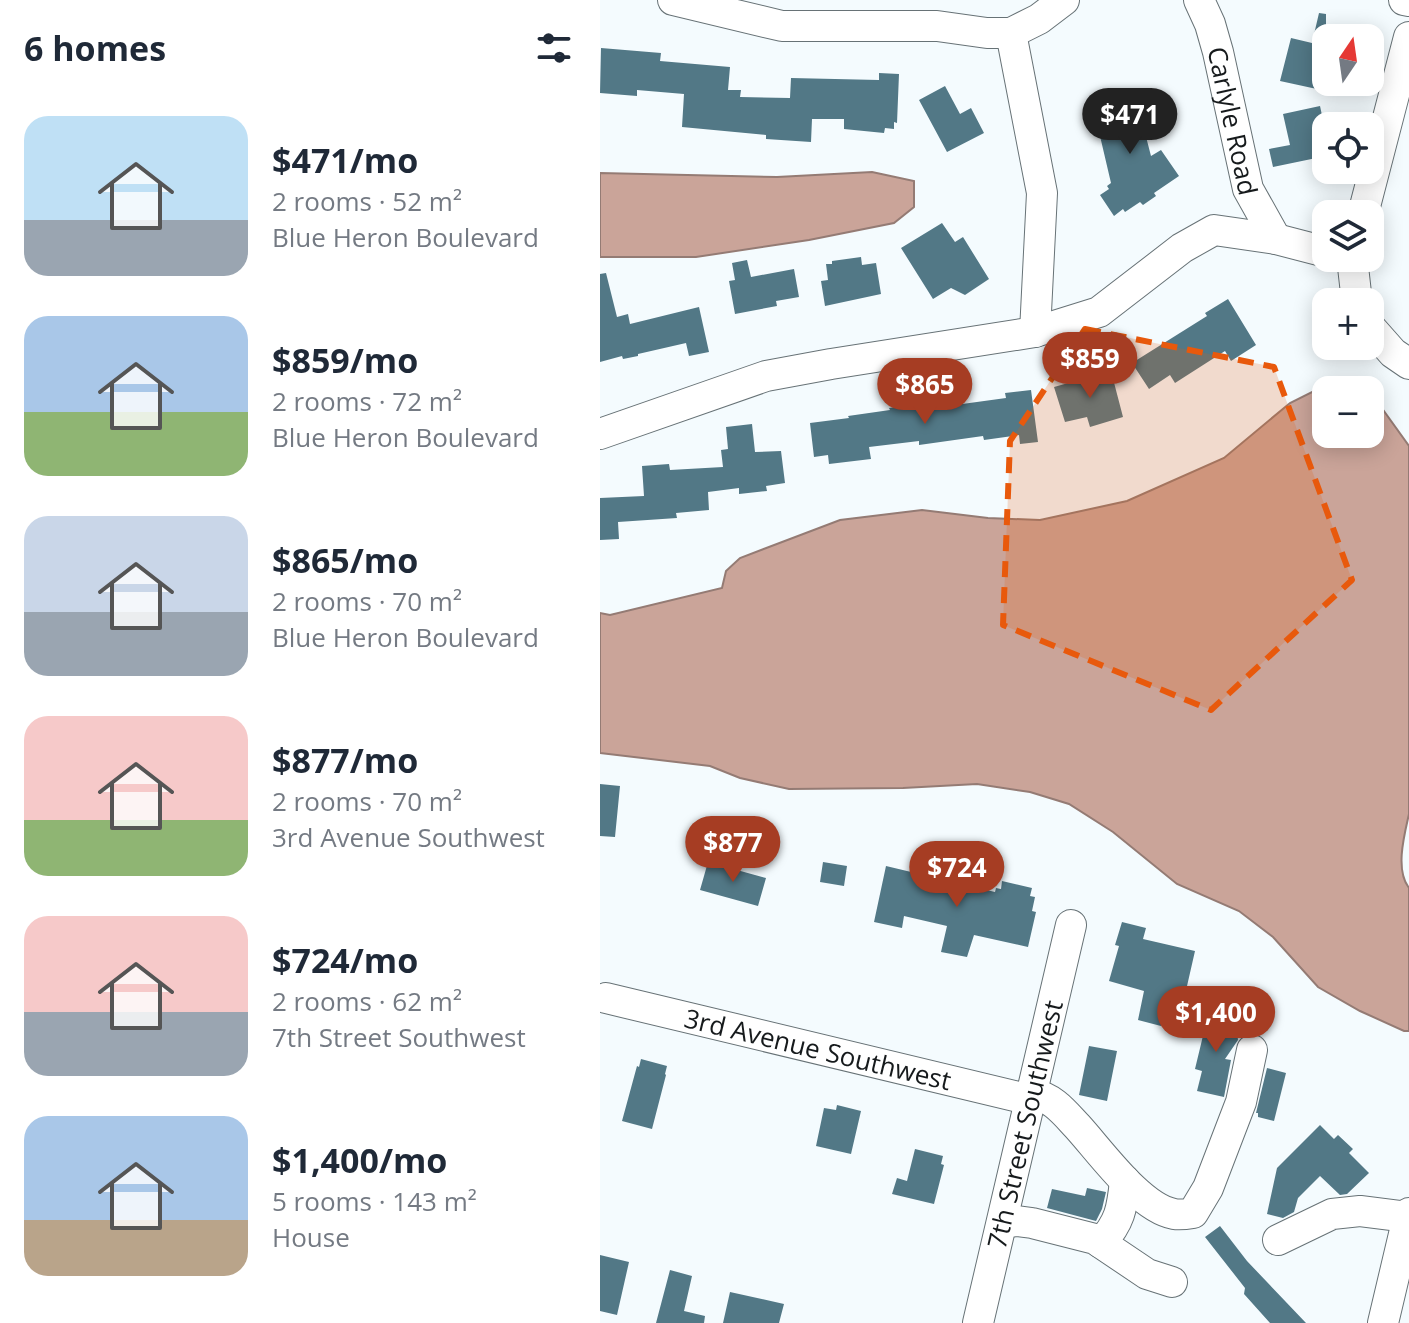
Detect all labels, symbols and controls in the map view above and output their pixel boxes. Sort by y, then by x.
north arrow [1312,24,1384,96]
map controls [1312,24,1384,448]
text: 6 homes [24,25,166,71]
icon: filters [532,26,576,70]
street label: Carlyle Road [1199,43,1267,199]
pin: $471 [1083,88,1177,156]
text: $471 [1100,96,1160,132]
button: locate [1312,112,1384,184]
text: $471/mo [272,137,418,183]
icon: home [88,148,184,244]
text: 2 rooms · 52 m² [272,183,462,219]
button: layers [1312,200,1384,272]
text: Blue Heron Boulevard [272,219,539,255]
button: + [1312,288,1384,360]
pin: $859 [1043,332,1137,400]
text: $859/mo [272,337,418,383]
text: $859 [1060,340,1120,376]
icon: home [88,348,184,444]
pin: $865 [878,358,972,426]
text: $865 [895,366,955,402]
button: − [1312,376,1384,448]
text: 2 rooms · 72 m² [272,383,462,419]
text: Blue Heron Boulevard [272,419,539,455]
text: $865/mo [272,537,418,583]
icon: home [88,548,184,644]
text: 2 rooms · 70 m² [272,583,462,619]
text: Blue Heron Boulevard [272,619,539,655]
text: $877/mo [272,737,418,783]
icon: home [88,748,184,844]
text: 2 rooms · 70 m² [272,783,462,819]
pin: $877 [686,816,780,884]
text: 3rd Avenue Southwest [272,819,545,855]
text: $877 [703,824,763,860]
pin: $724 [910,841,1004,909]
text: $724 [927,849,987,885]
text: $724/mo [272,937,418,983]
icon: home [88,948,184,1044]
text: 2 rooms · 62 m² [272,983,462,1019]
pin: $1,400 [1151,986,1281,1054]
text: $1,400 [1175,994,1257,1030]
street label: 7th Street Southwest [978,997,1071,1252]
street label: 3rd Avenue Southwest [681,1000,955,1098]
text: 7th Street Southwest [272,1019,526,1055]
text: $1,400/mo [272,1137,447,1183]
icon: home [88,1148,184,1244]
text: 5 rooms · 143 m² [272,1183,477,1219]
text: House [272,1219,350,1255]

